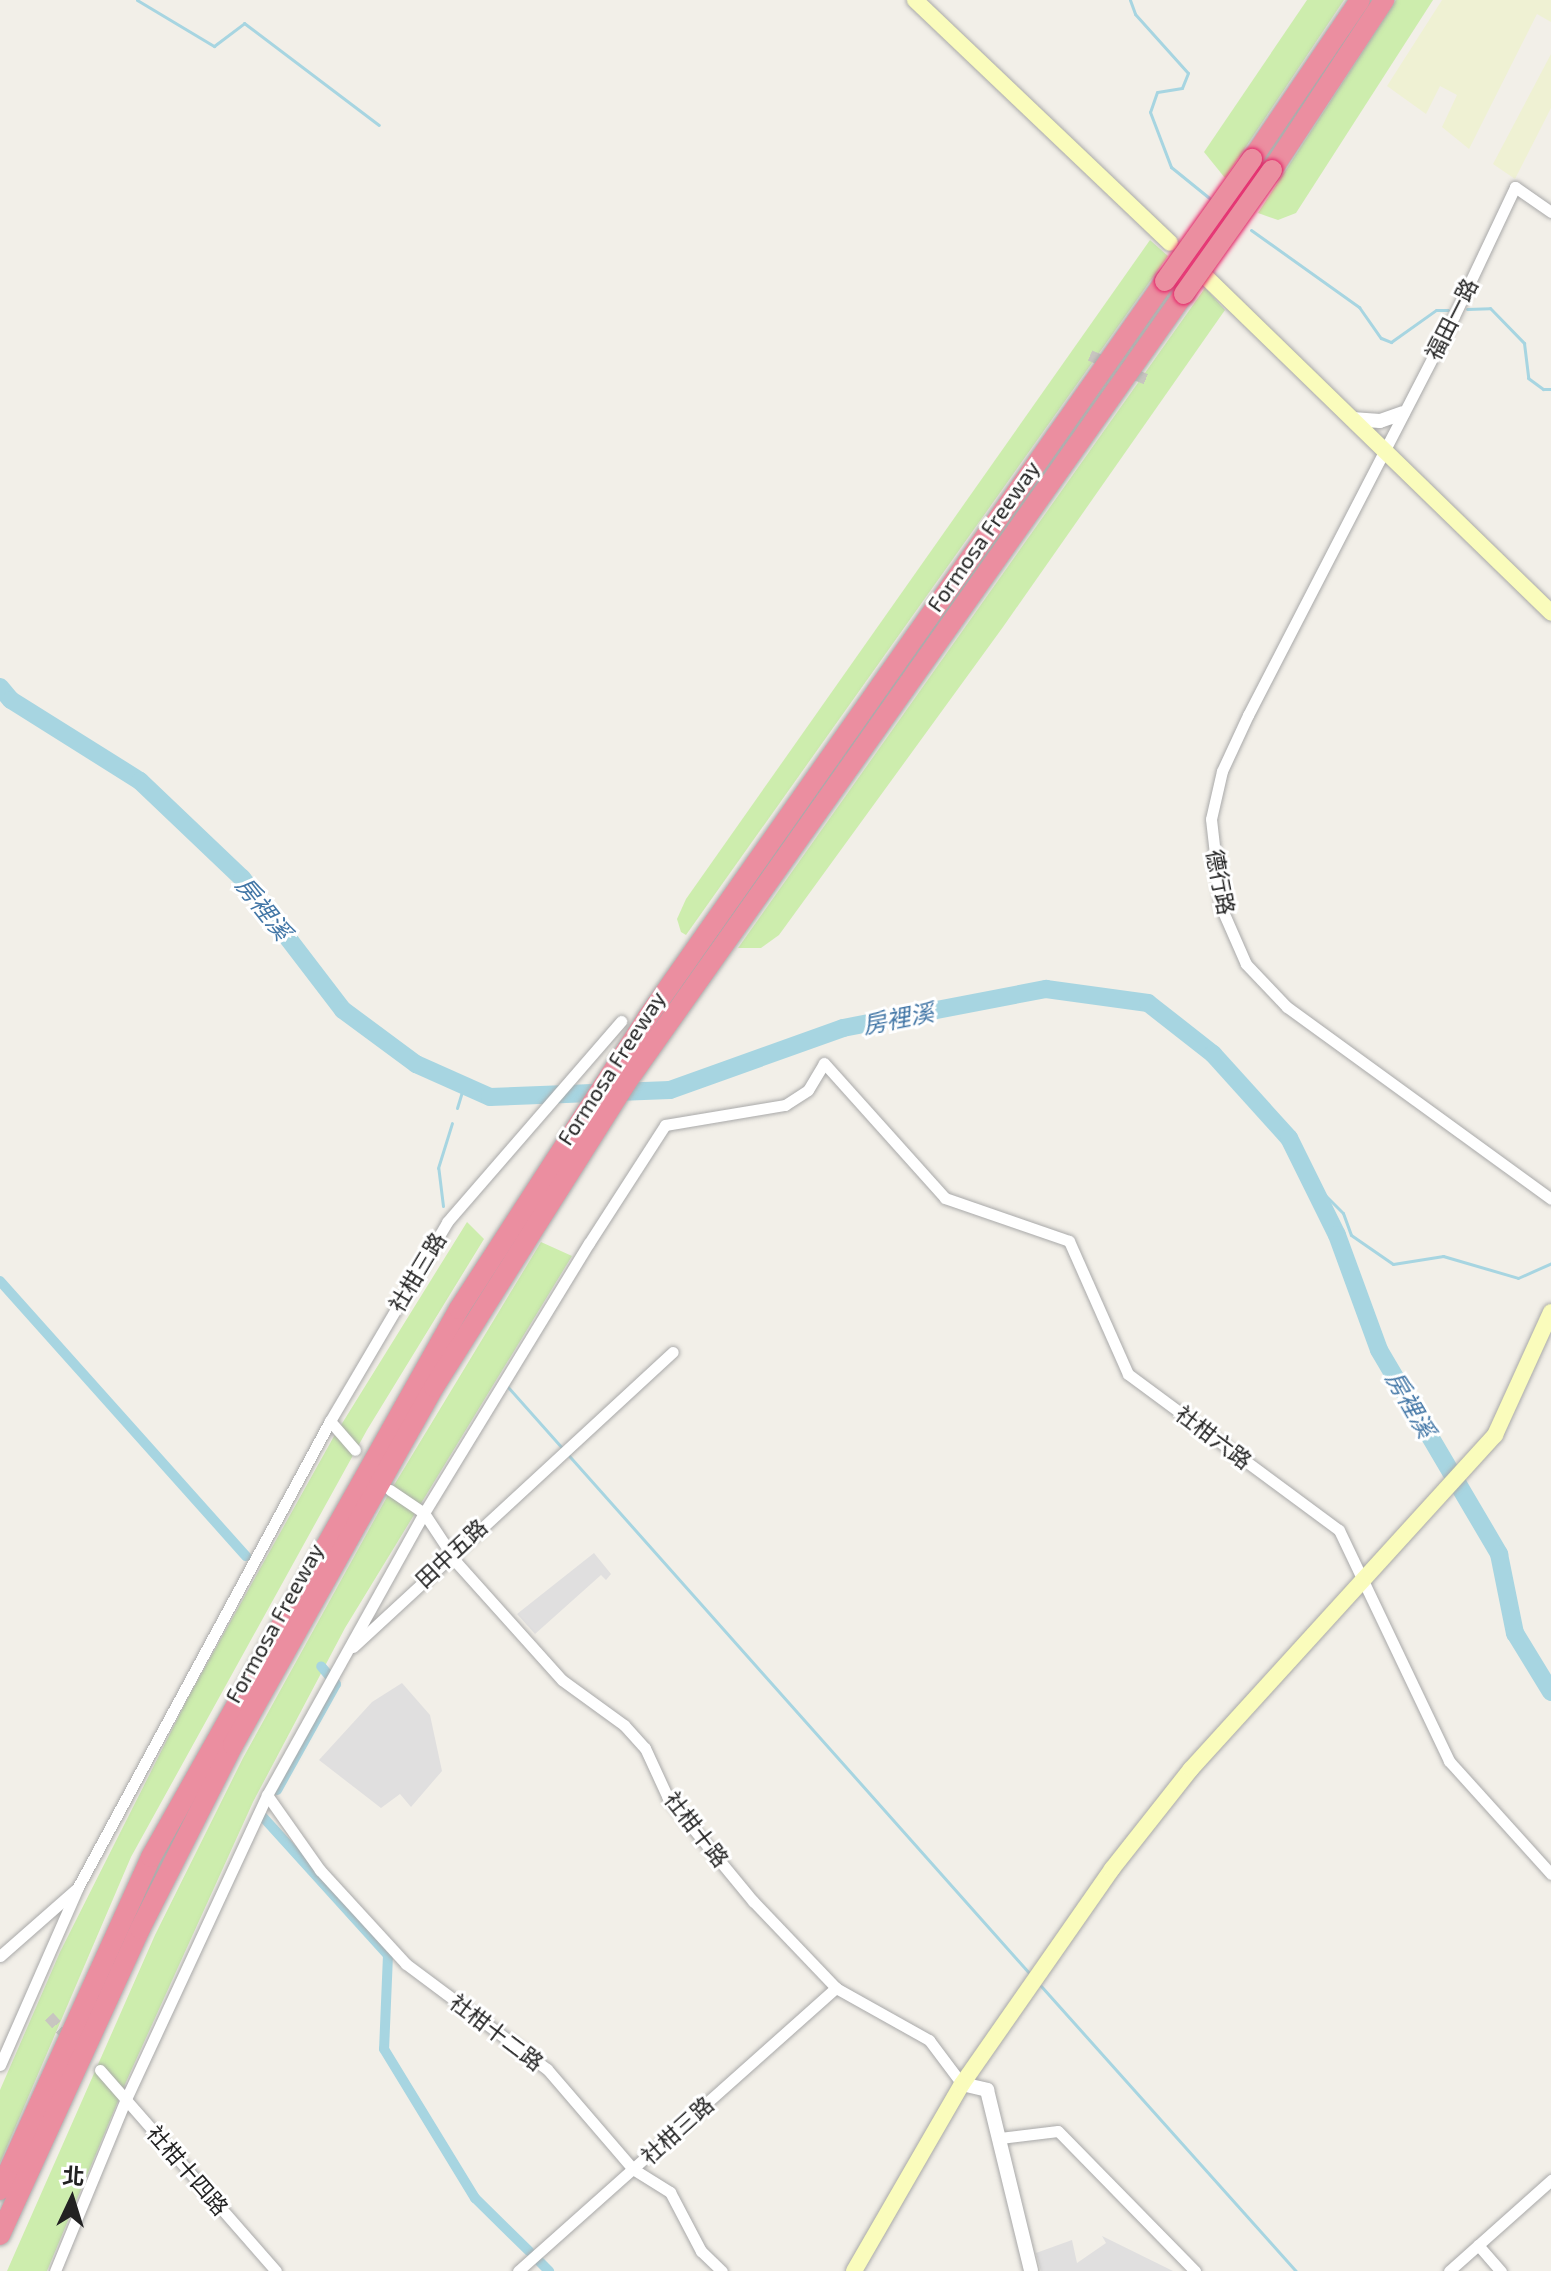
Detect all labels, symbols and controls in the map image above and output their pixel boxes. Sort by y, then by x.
street label: 福田一路 [1419,274,1483,364]
street label: Formosa Freeway [921,455,1045,617]
street label: 德行路 [1202,847,1240,917]
water label: 房裡溪 [230,871,298,945]
street label: Formosa Freeway [551,986,671,1150]
water label: 房裡溪 [860,997,936,1039]
street label: 社柑三路 [383,1227,451,1317]
water label: 房裡溪 [1381,1366,1441,1442]
street label: 社柑六路 [1171,1400,1257,1474]
street label: 田中五路 [410,1513,492,1593]
street label: Formosa Freeway [219,1539,329,1707]
street label: 社柑十路 [660,1786,734,1872]
street label: 社柑十二路 [445,1988,549,2076]
street label: 社柑三路 [635,2091,719,2169]
street label: 社柑十四路 [142,2120,234,2220]
north arrow [32,2159,112,2239]
text: 北 [62,2161,86,2189]

